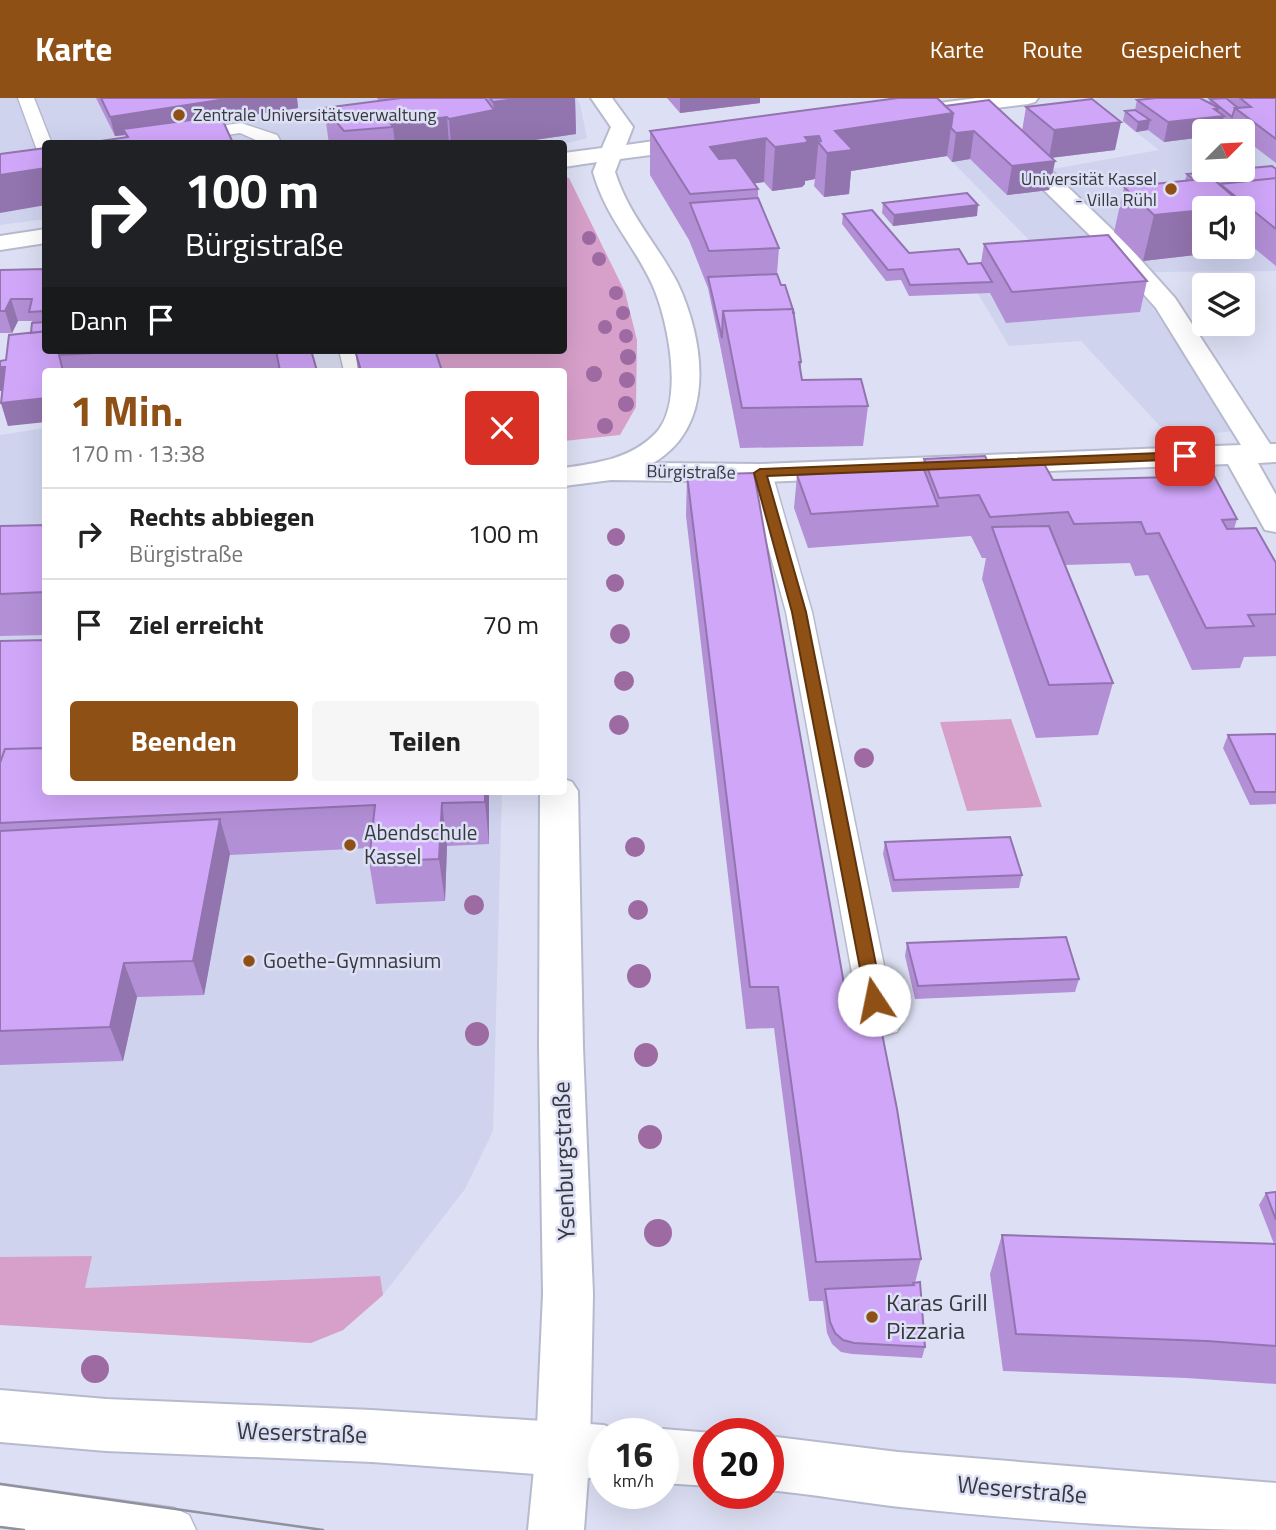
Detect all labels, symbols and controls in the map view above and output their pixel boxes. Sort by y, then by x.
text: Karte [35,24,112,74]
text: Karte [930,31,984,67]
text: Route [1022,31,1083,67]
text: Gespeichert [1121,31,1241,67]
place label: Zentrale Universitätsverwaltung [193,101,437,128]
marker: Zentrale Universitätsverwaltung [171,107,187,123]
north arrow [1192,119,1255,182]
map controls [1192,119,1255,336]
text: 100 m [185,152,319,227]
place label: Universität Kassel - Villa Rühl [1021,165,1157,213]
icon: right [70,168,161,259]
marker: Universität Kassel - Villa Rühl [1163,181,1179,197]
button: sound [1192,196,1255,259]
text: Bürgistraße [185,220,344,268]
button: layers [1192,273,1255,336]
text: Dann [70,301,128,340]
icon: arrive [142,301,180,339]
text: 1 Min. [70,378,184,442]
button: close [465,391,539,465]
pin [1155,426,1215,486]
text: 170 m · 13:38 [70,436,205,471]
icon: arrive [1166,437,1204,475]
street label: Bürgistraße [646,457,736,486]
text: Rechts abbiegen [129,497,315,536]
text: 100 m [468,514,539,553]
icon: right [70,515,108,553]
text: Bürgistraße [129,536,243,571]
text: Ziel erreicht [129,605,264,644]
text: 70 m [482,605,539,644]
icon: arrive [70,606,108,644]
button: Beenden [70,701,298,781]
button: Teilen [312,701,539,781]
place label: Abendschule Kassel [364,816,477,872]
marker: Abendschule Kassel [342,837,358,853]
place label: Goethe-Gymnasium [263,944,441,976]
marker: Goethe-Gymnasium [241,953,257,969]
position arrow [837,963,911,1037]
street label: Ysenburgstraße [542,1081,584,1241]
place label: Karas Grill Pizzaria [886,1284,988,1348]
marker: Karas Grill Pizzaria [864,1309,880,1325]
street label: Weserstraße [236,1412,368,1452]
speed limit sign: 20 [693,1418,784,1509]
text: 16 [614,1427,653,1481]
street label: Weserstraße [956,1465,1089,1513]
text: km/h [613,1467,654,1494]

